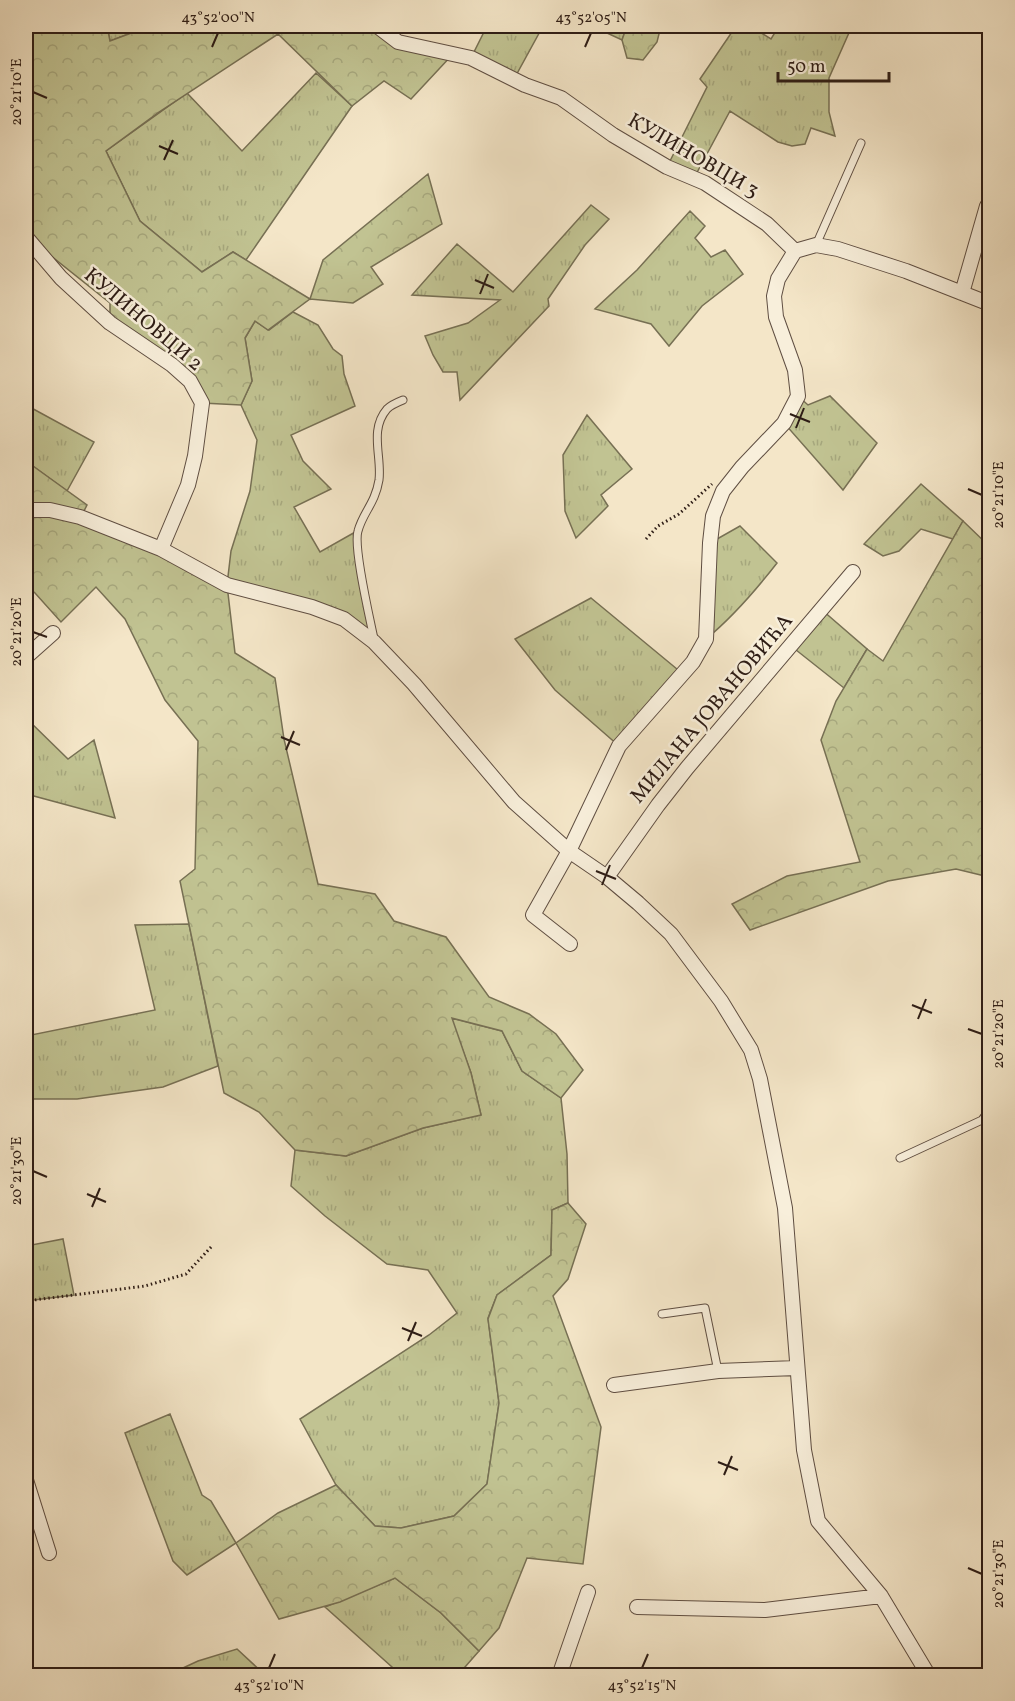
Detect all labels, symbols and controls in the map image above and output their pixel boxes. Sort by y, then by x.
text: 43°52'00"N [181,8,255,29]
text: 43°52'05"N [555,8,627,29]
scale bar [778,45,889,83]
text: 50 m [787,55,826,80]
text: 20°21'10"E [7,58,28,126]
street label: КУЛИНОВЦИ 3 [622,107,764,205]
street label: КУЛИНОВЦИ 2 [77,261,209,379]
text: 20°21'10"E [989,461,1010,529]
text: 20°21'20"E [7,597,28,667]
street label: МИЛАНА ЈОВАНОВИЋА [624,608,800,810]
text: 20°21'20"E [989,999,1010,1069]
text: 20°21'30"E [7,1136,28,1206]
text: 20°21'30"E [989,1539,1010,1609]
text: 43°52'10"N [234,1676,304,1697]
text: 43°52'15"N [608,1676,676,1697]

